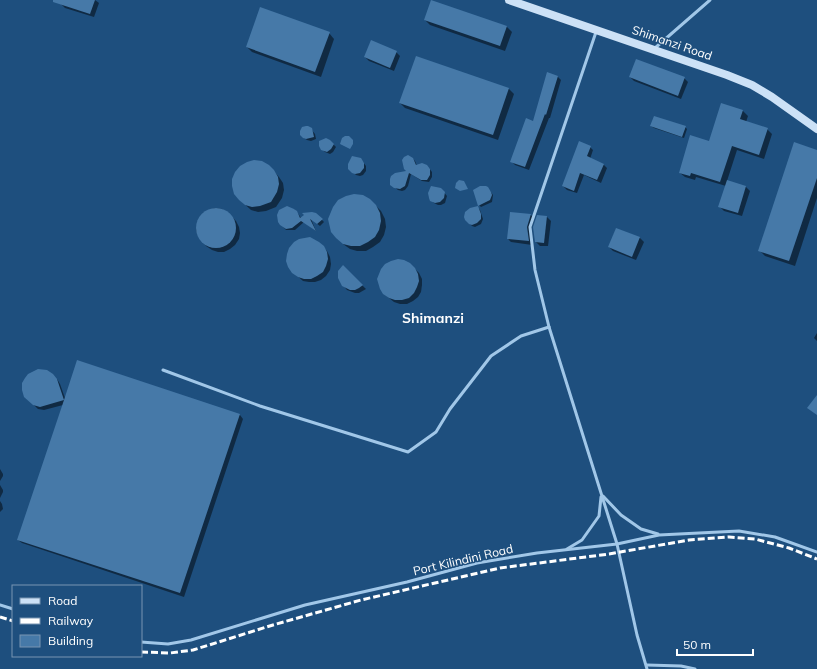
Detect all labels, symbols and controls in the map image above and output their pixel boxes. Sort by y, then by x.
street label: Shimanzi Road [630,22,714,63]
district label: Shimanzi [402,309,464,327]
street label: Port Kilindini Road [411,541,514,578]
legend [12,585,142,657]
text: Road [48,593,77,608]
text: Railway [48,613,94,628]
scale bar [677,631,753,657]
text: Building [48,633,93,648]
text: 50 m [683,637,711,652]

